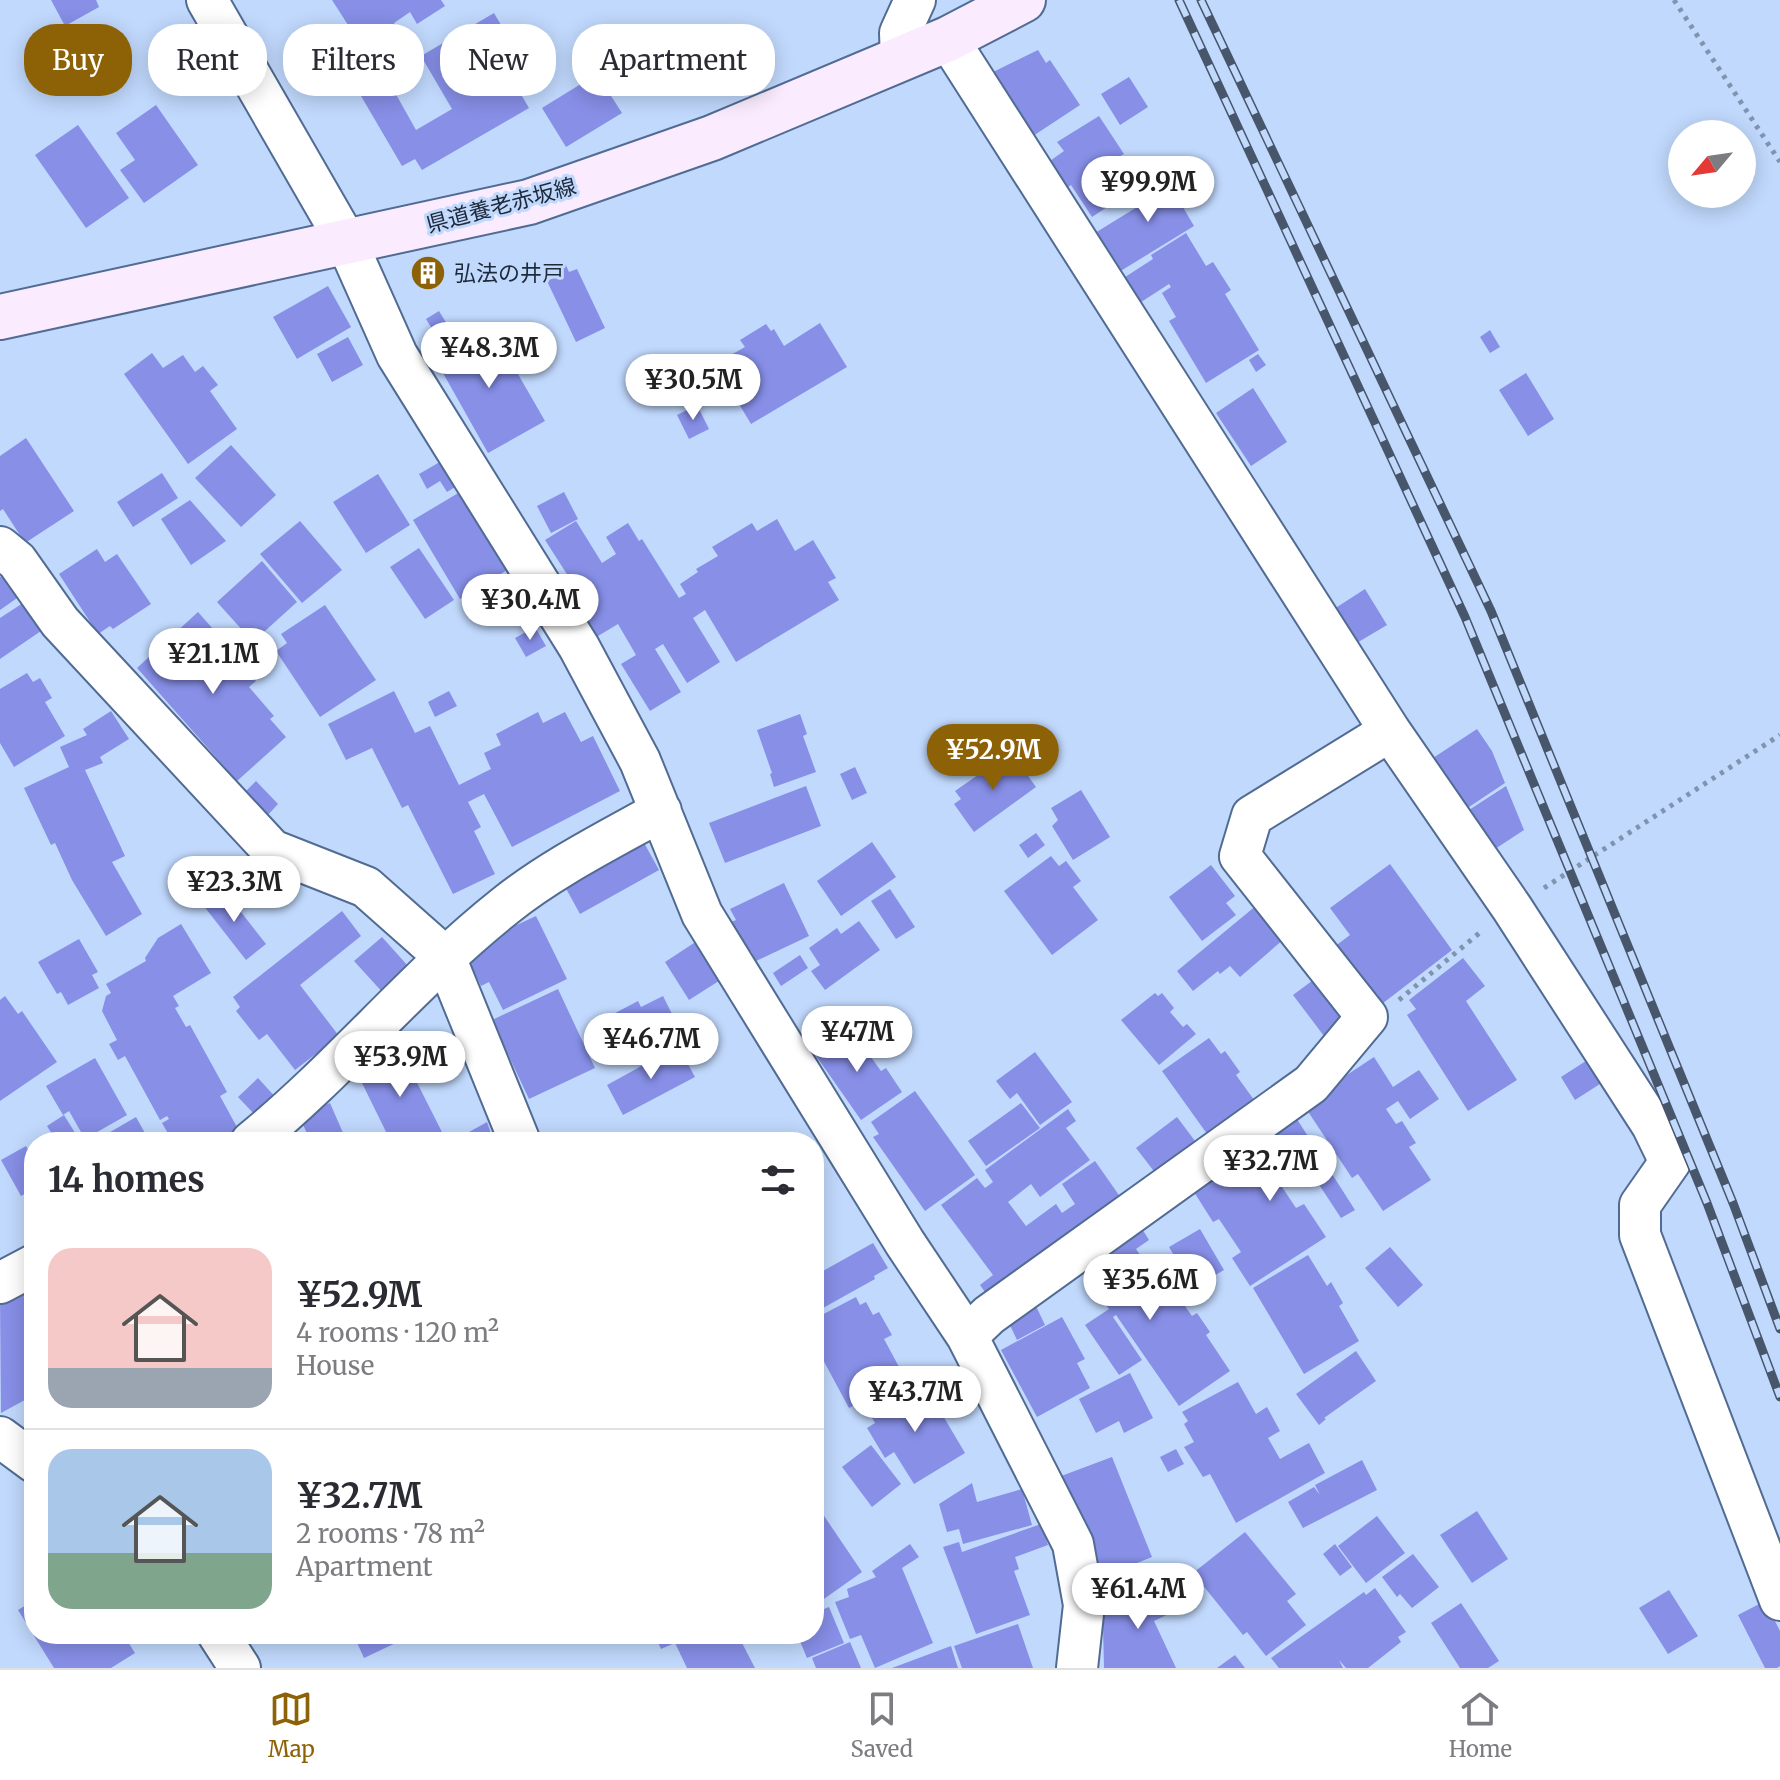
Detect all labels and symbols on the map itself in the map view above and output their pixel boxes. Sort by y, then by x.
north arrow [1668,120,1756,208]
pin: ¥99.9M [1083,156,1213,224]
street label: 県道養老赤坂線 [423,172,579,238]
building icon: 弘法の井戸 [409,254,447,292]
place label: 弘法の井戸 [454,259,564,287]
pin: ¥48.3M [424,322,554,390]
pin: ¥30.5M [628,354,758,422]
pin: ¥30.4M [465,574,595,642]
pin: ¥21.1M [148,628,278,696]
pin: ¥52.9M [928,724,1058,792]
pin: ¥23.3M [169,856,299,924]
pin: ¥47M [810,1006,904,1074]
pin: ¥46.7M [586,1013,716,1081]
pin: ¥53.9M [335,1031,465,1099]
pin: ¥32.7M [1205,1135,1335,1203]
pin: ¥35.6M [1085,1254,1215,1322]
pin: ¥43.7M [850,1366,980,1434]
pin: ¥61.4M [1073,1563,1203,1631]

